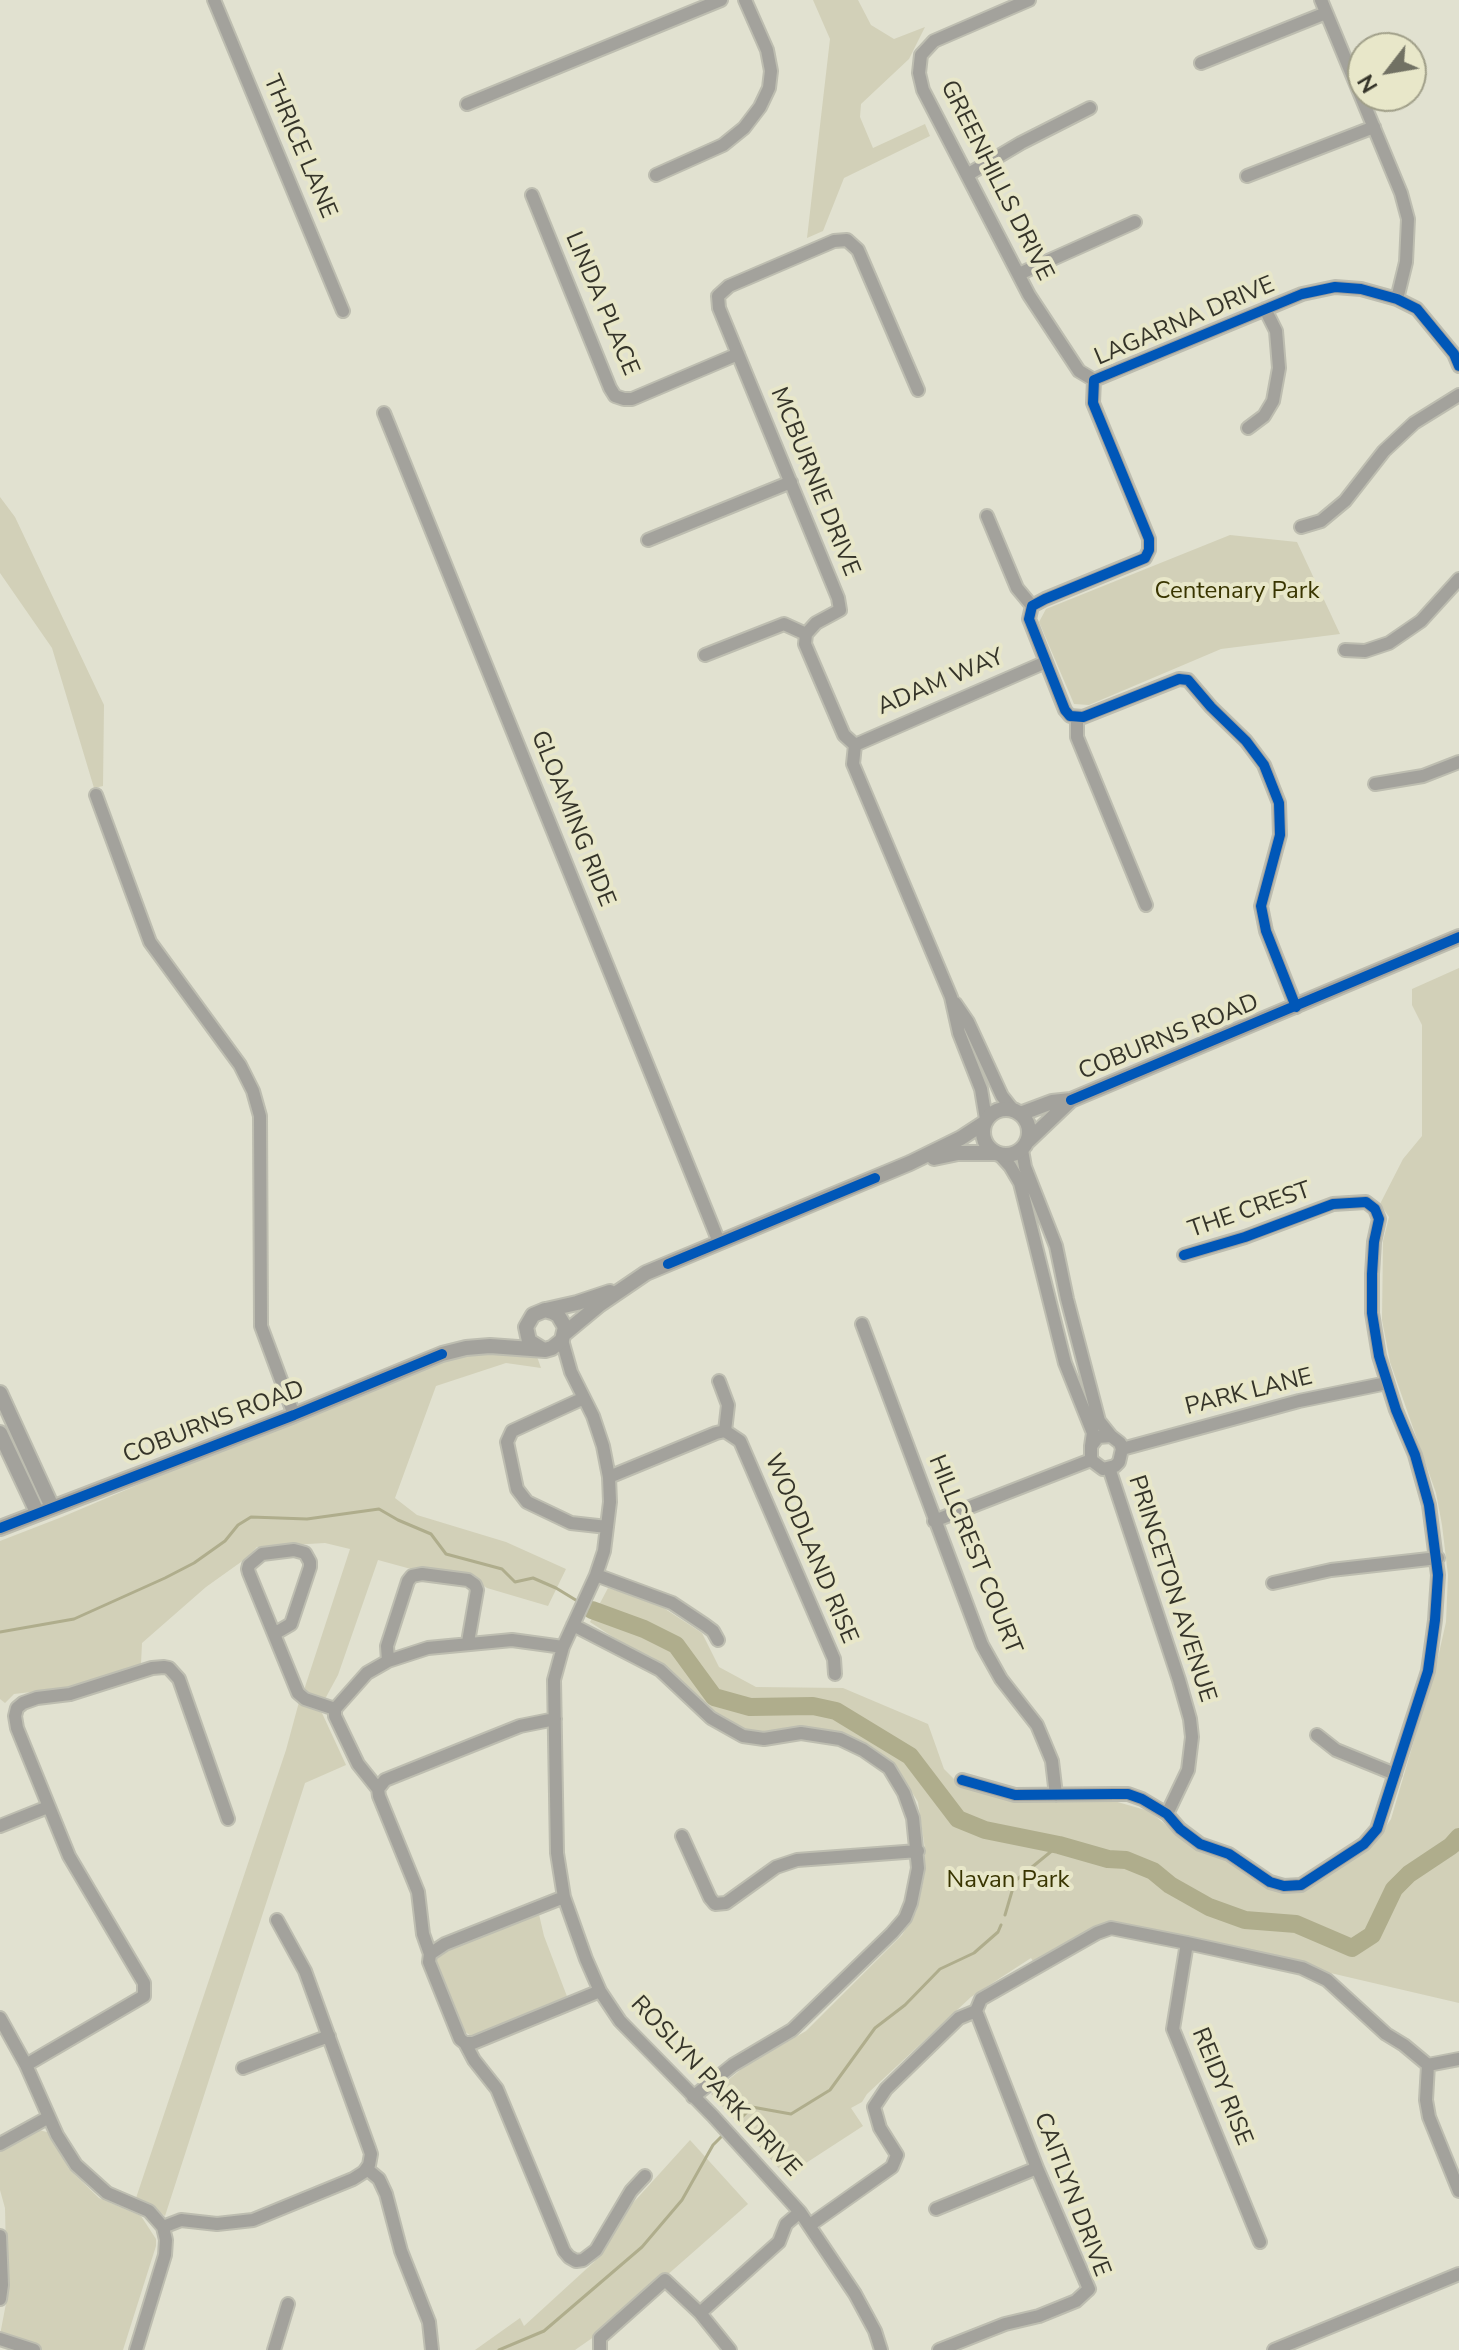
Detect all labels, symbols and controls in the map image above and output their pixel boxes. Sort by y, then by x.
north arrow [1347,32,1427,112]
text: N [1351,69,1385,98]
street label: THRICE LANE [256,71,342,223]
street label: GREENHILLS DRIVE [933,76,1059,286]
street label: LINDA PLACE [558,228,644,380]
street label: LAGARNA DRIVE [1091,271,1279,373]
street label: MCBURNIE DRIVE [763,383,865,581]
park label: Centenary Park [1155,578,1319,606]
street label: ADAM WAY [873,643,1009,723]
street label: GLOAMING RIDE [524,727,620,911]
street label: COBURNS ROAD [1075,989,1263,1087]
street label: THE CREST [1185,1177,1315,1245]
street label: PARK LANE [1182,1363,1316,1423]
street label: COBURNS ROAD [119,1375,309,1471]
street label: WOODLAND RISE [757,1450,863,1648]
street label: HILLCREST COURT [921,1451,1027,1659]
street label: PRINCETON AVENUE [1121,1472,1221,1706]
park label: Navan Park [947,1867,1069,1895]
street label: ROSLYN PARK DRIVE [624,1991,806,2183]
street label: REIDY RISE [1184,2024,1258,2150]
street label: CAITLYN DRIVE [1027,2109,1115,2281]

